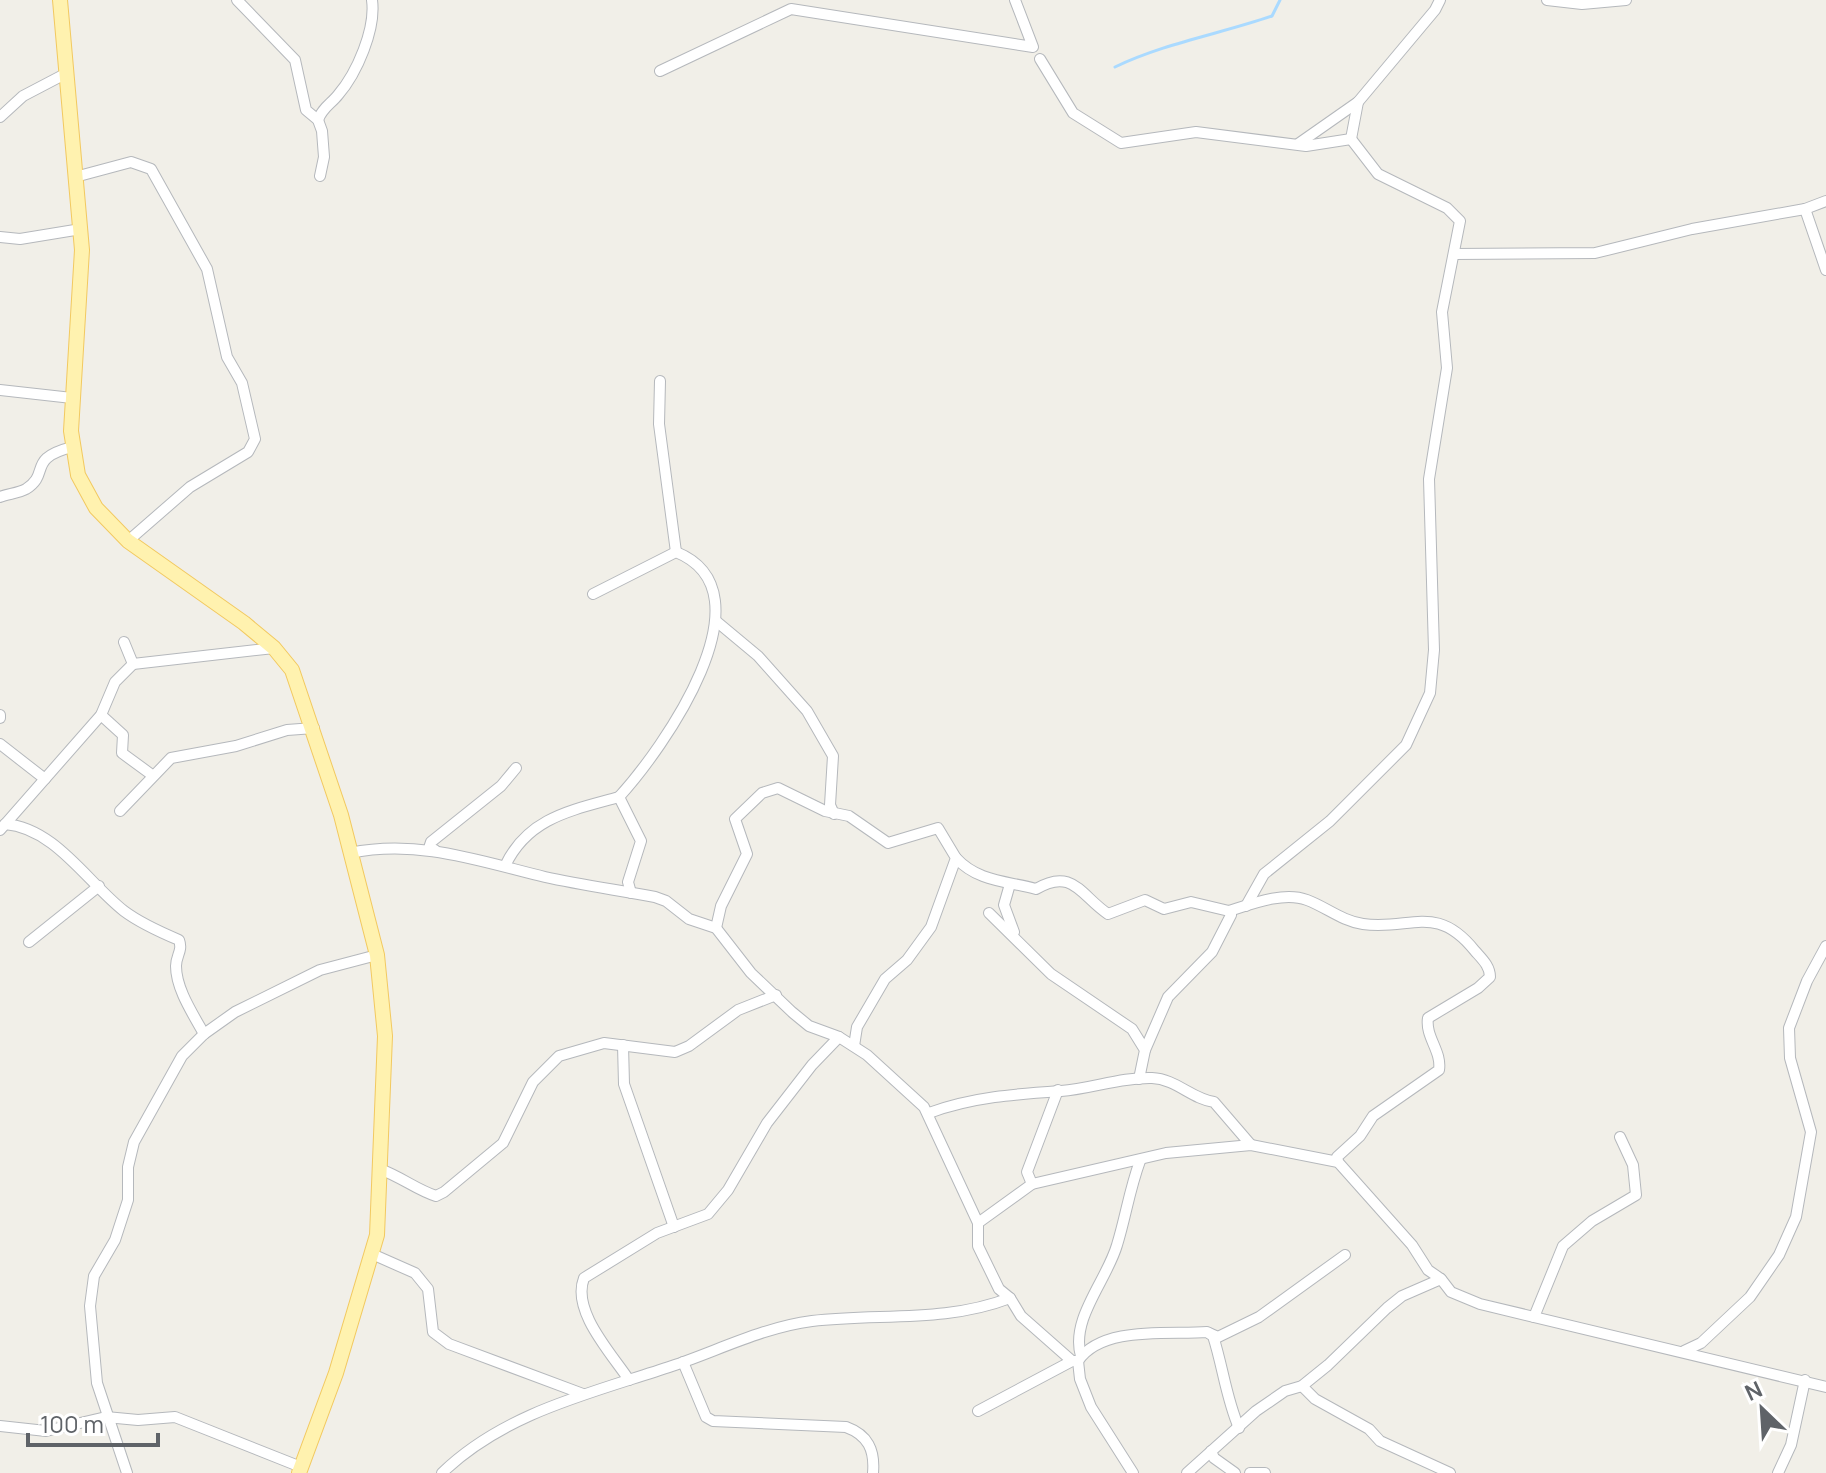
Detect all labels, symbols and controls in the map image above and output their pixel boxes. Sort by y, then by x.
north arrow [1722,1369,1802,1449]
text: N [1740,1374,1767,1408]
scale bar [28,1397,158,1447]
text: 100 m [40,1407,104,1440]

